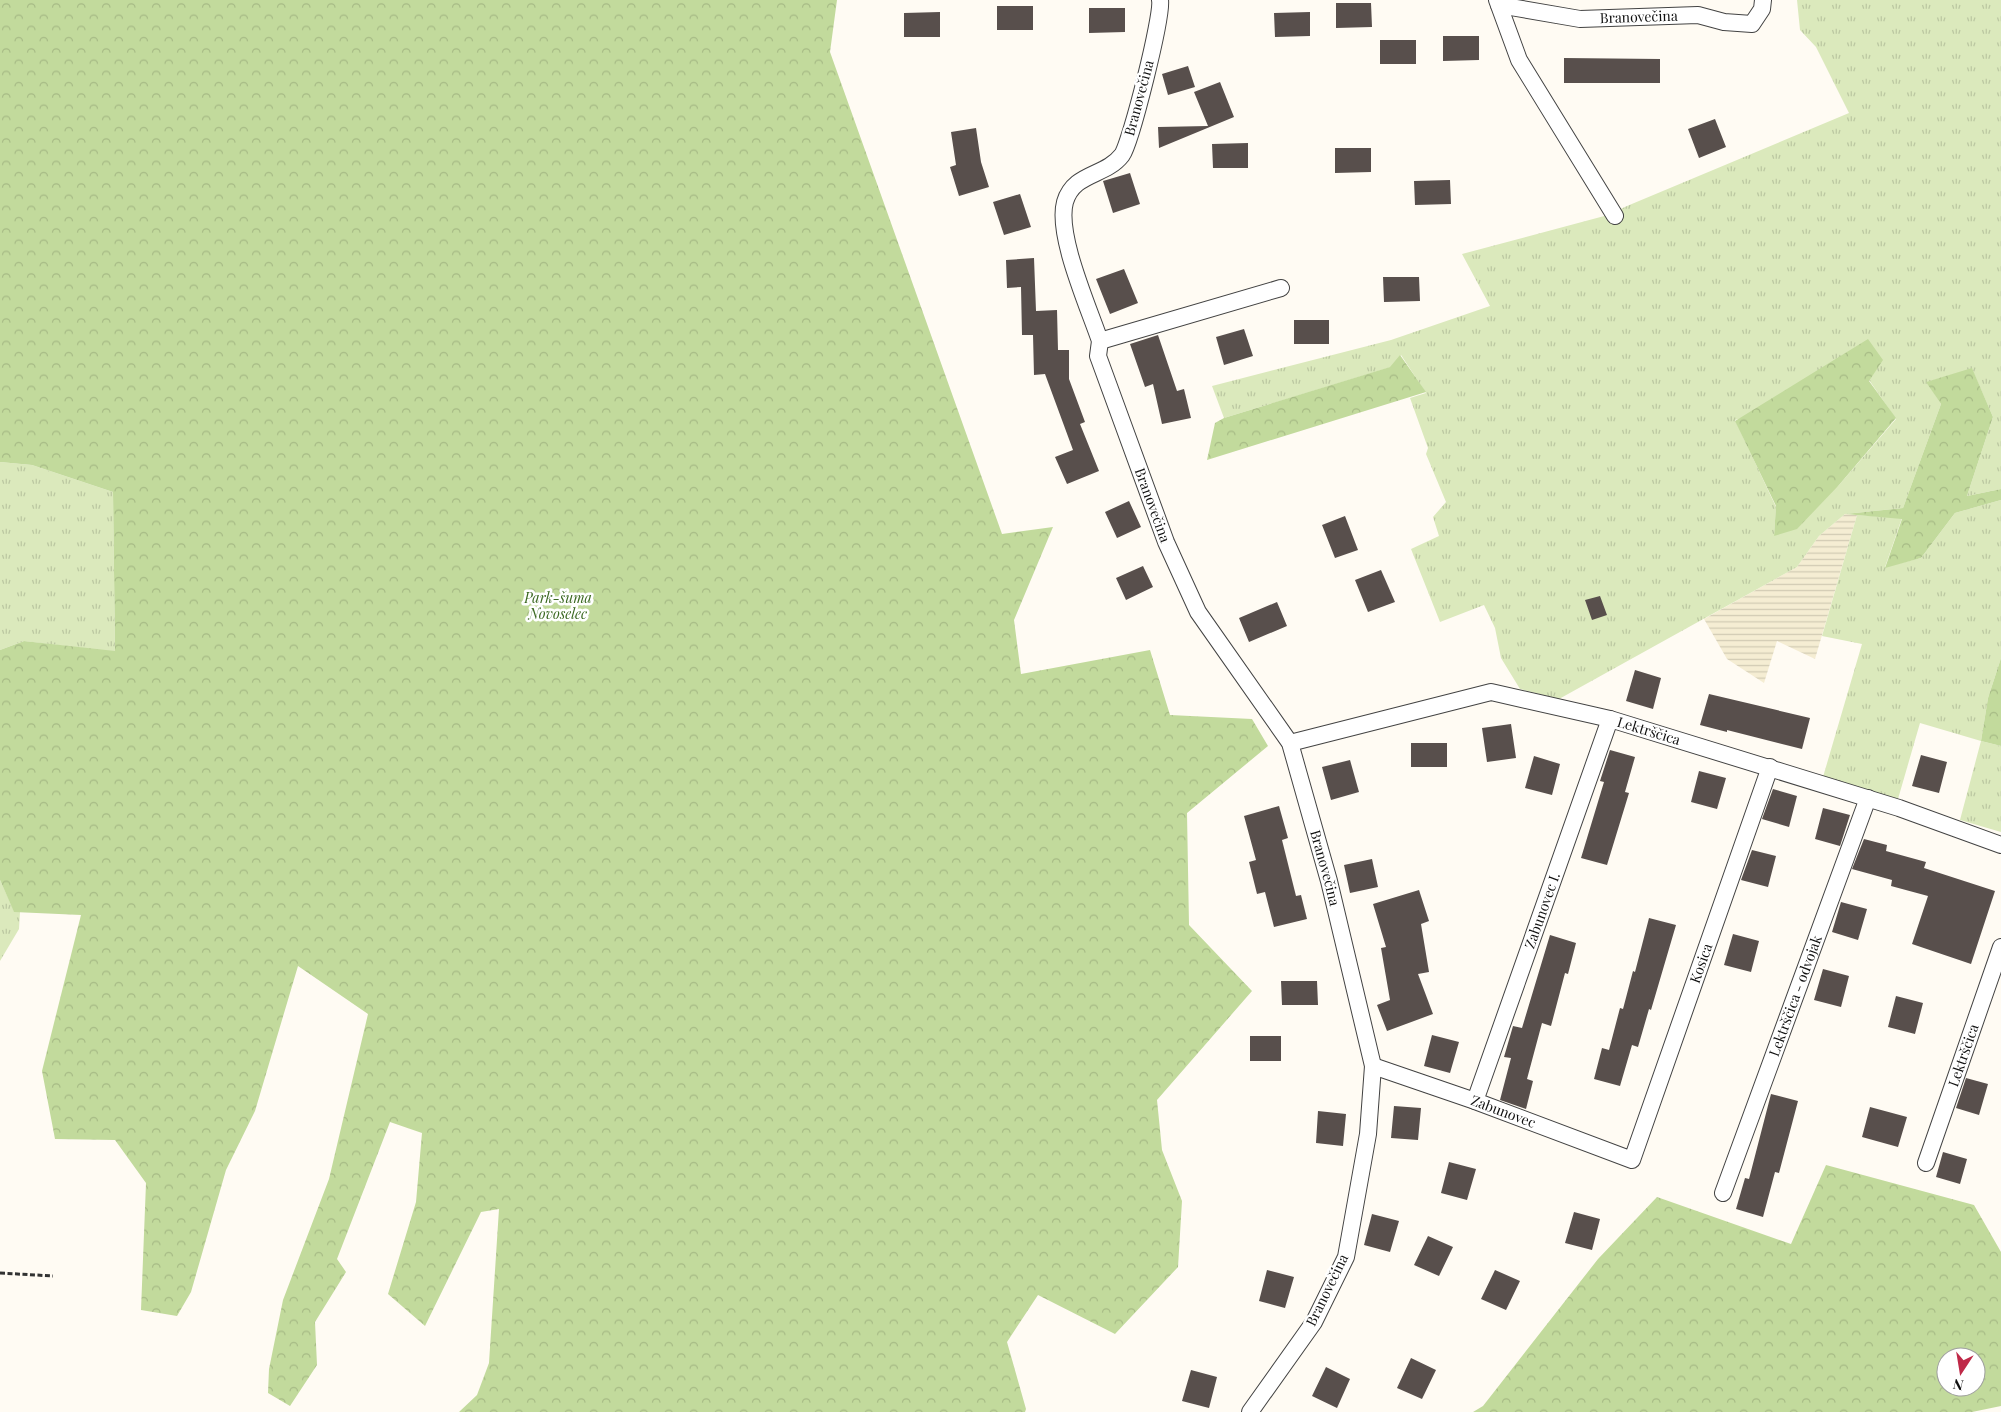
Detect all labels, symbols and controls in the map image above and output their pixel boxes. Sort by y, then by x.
street label: Branovečina [1599,6,1678,27]
street label: Branovečina [1119,58,1158,138]
street label: Branovečina [1131,465,1175,545]
park label: Park-šuma Novoselec [523,588,592,623]
street label: Lektrščica [1615,712,1683,749]
street label: Branovečina [1306,828,1345,908]
street label: Zabunovec I. [1520,870,1564,951]
street label: Lektrščica - odvojak [1764,932,1826,1059]
street label: Kosica [1685,941,1716,986]
street label: Lektrščica [1943,1021,1983,1089]
street label: Zabunovec [1468,1090,1539,1132]
street label: Branovečina [1301,1251,1352,1329]
north arrow [1936,1347,1986,1397]
text: N [1951,1375,1965,1396]

